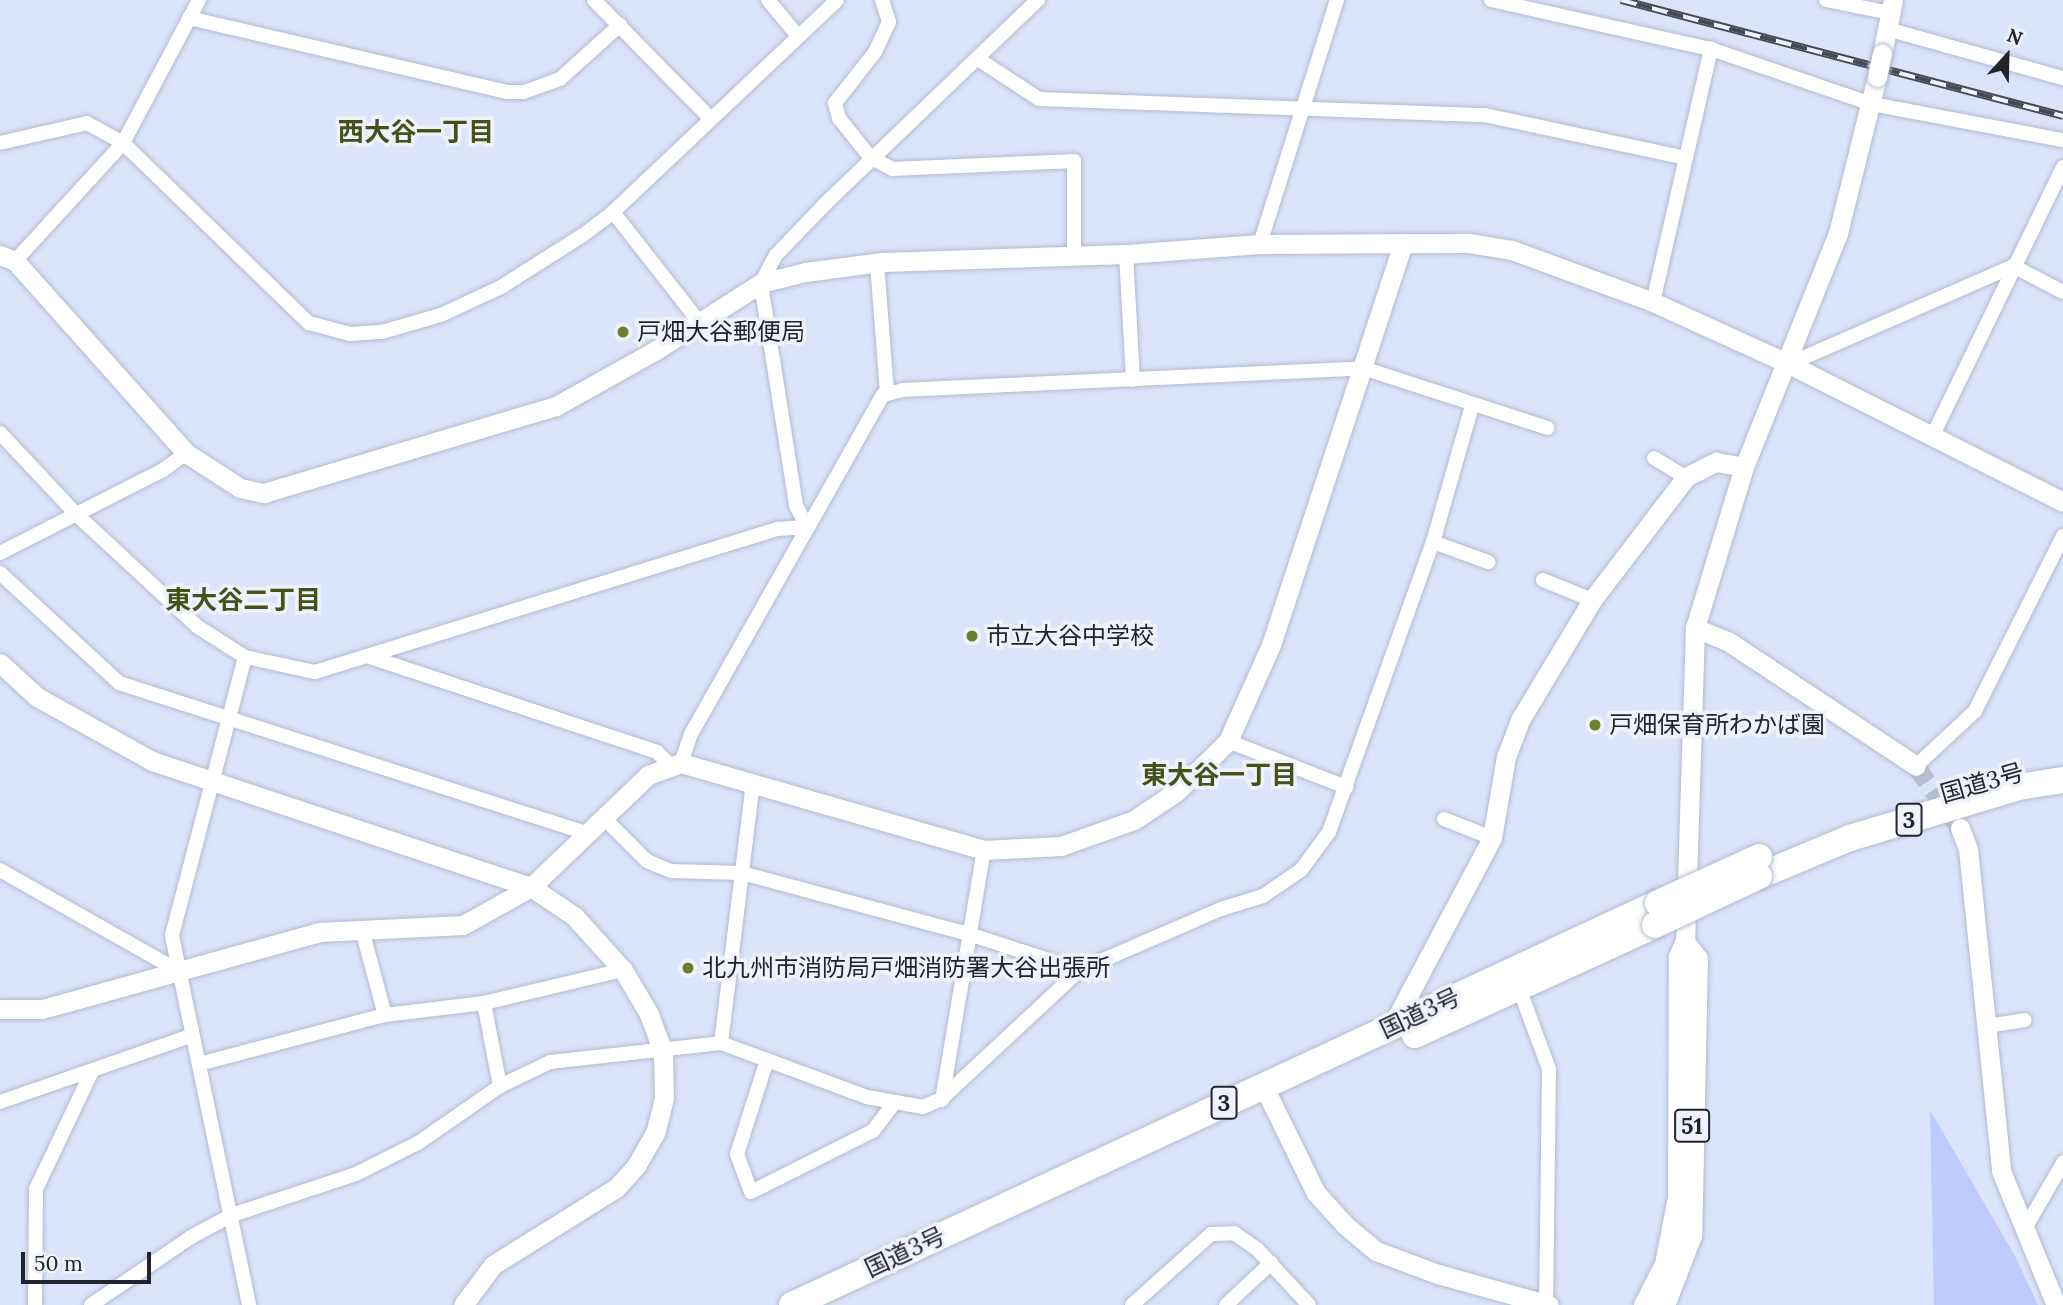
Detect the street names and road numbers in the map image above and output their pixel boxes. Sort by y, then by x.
street label: 国道3号 [1937,757,2027,809]
road number: 3 [1895,800,1923,840]
street label: 国道3号 [1375,982,1465,1044]
road number: 3 [1210,1084,1238,1122]
road number: 51 [1673,1106,1711,1146]
street label: 国道3号 [860,1221,950,1283]

